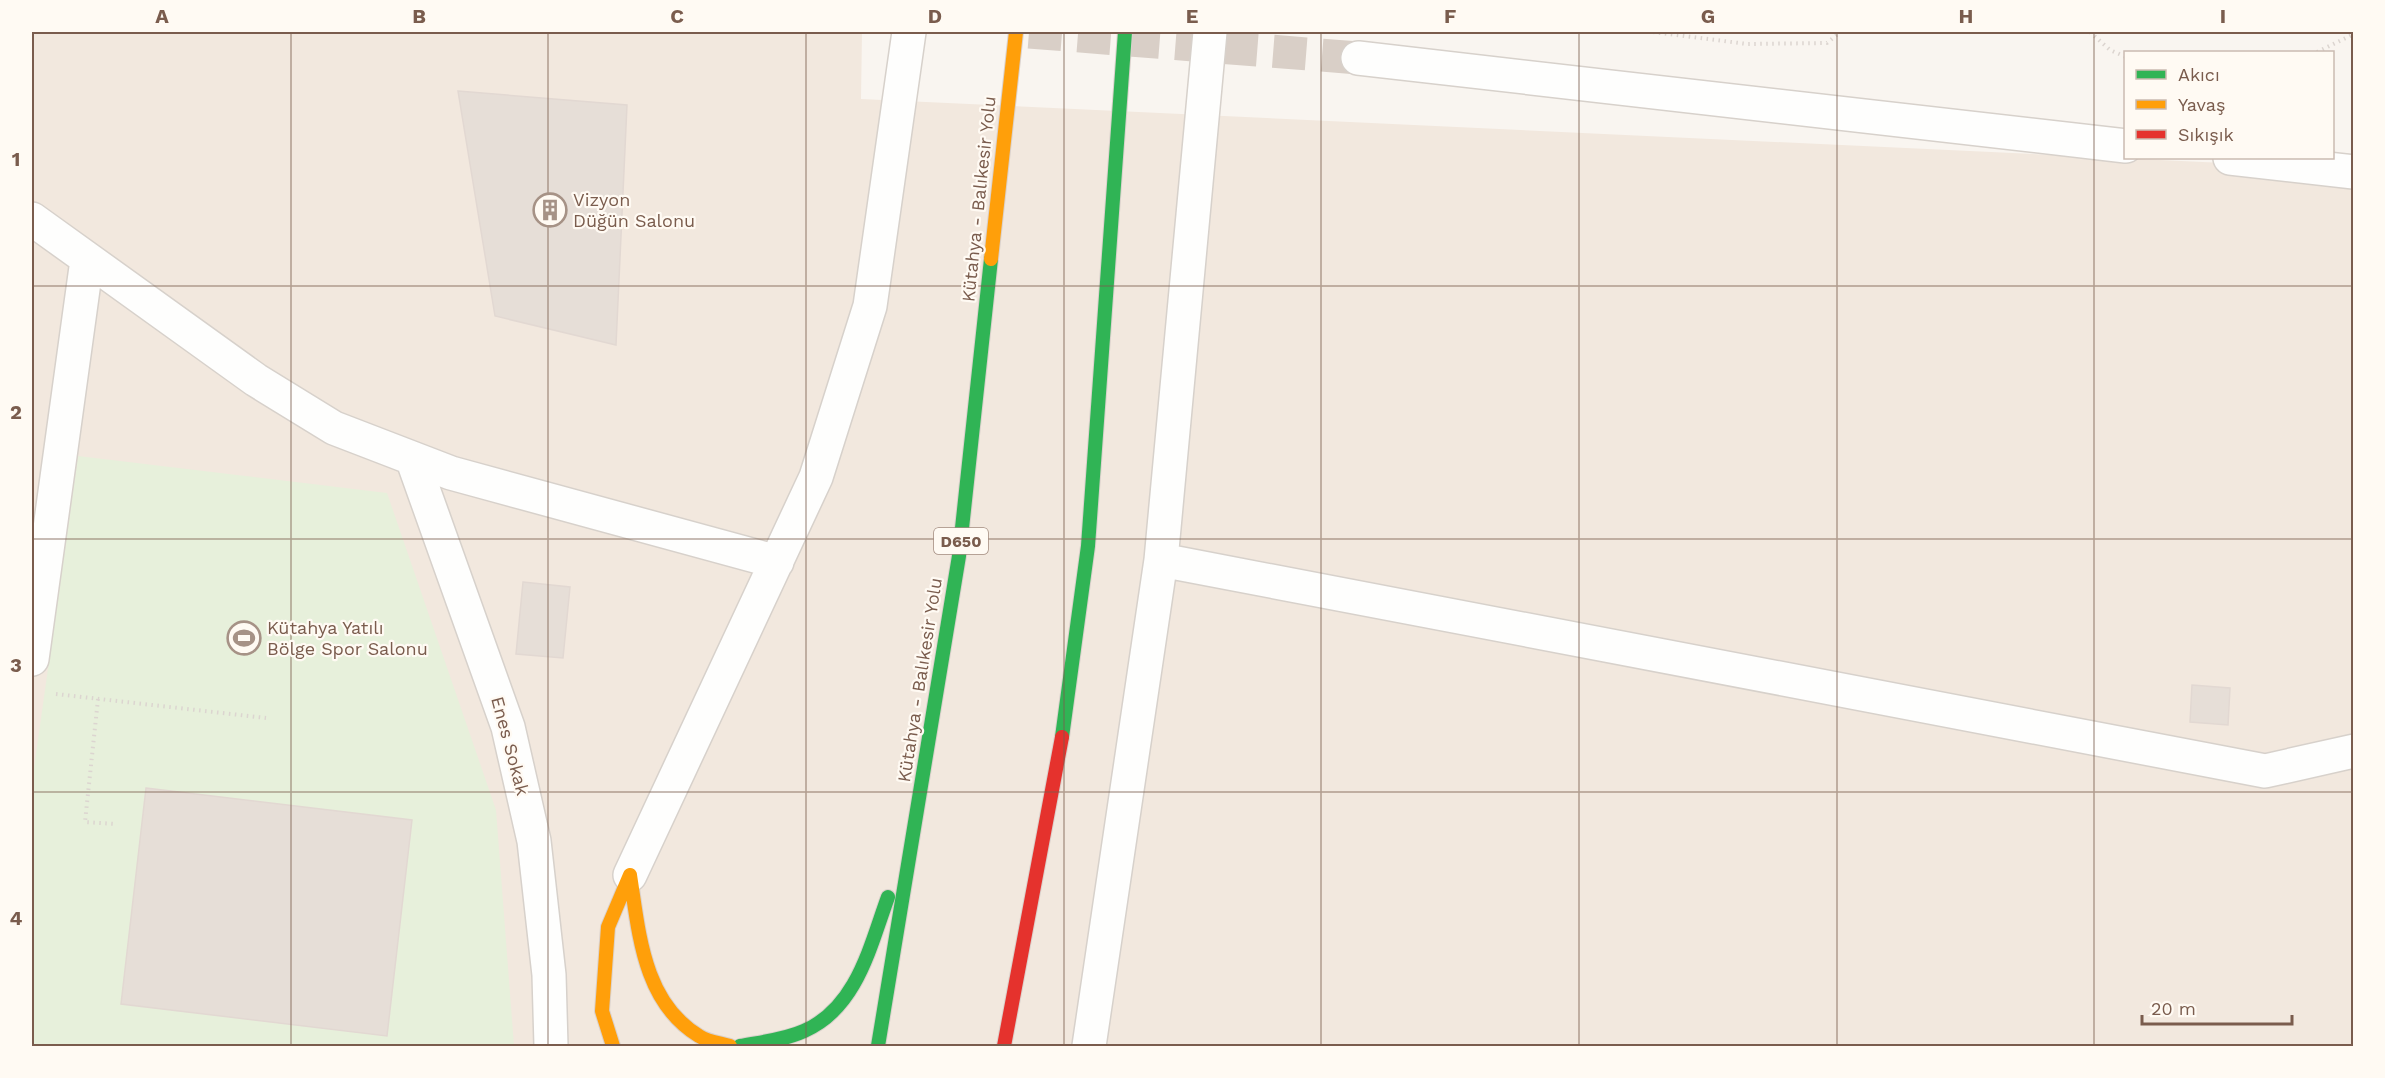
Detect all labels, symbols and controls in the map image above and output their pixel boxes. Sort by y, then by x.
text: A [155,4,169,28]
text: B [412,4,426,28]
text: C [670,4,684,28]
text: D [928,4,942,28]
text: E [1186,4,1198,28]
text: F [1444,4,1456,28]
text: G [1701,4,1715,28]
text: H [1959,4,1973,28]
text: I [2220,4,2226,28]
legend [2124,51,2334,159]
text: Akıcı [2178,64,2220,85]
text: Yavaş [2178,94,2225,115]
street label: Kütahya - Balıkesir Yolu [957,95,1000,303]
text: Sıkışık [2178,124,2234,145]
text: 1 [12,147,20,171]
place label: Vizyon Düğün Salonu [573,189,695,231]
building icon: Vizyon Düğün Salonu [532,192,568,228]
text: 2 [10,400,22,424]
road number: D650 [934,528,988,554]
street label: Kütahya - Balıkesir Yolu [893,576,946,784]
place label: Kütahya Yatılı Bölge Spor Salonu [267,617,428,659]
sports icon: Kütahya Yatılı Bölge Spor Salonu [226,620,262,656]
text: 3 [10,653,22,677]
street label: Enes Sokak [487,694,534,798]
text: 4 [10,906,23,930]
scale bar [2142,988,2292,1026]
text: 20 m [2151,998,2196,1019]

